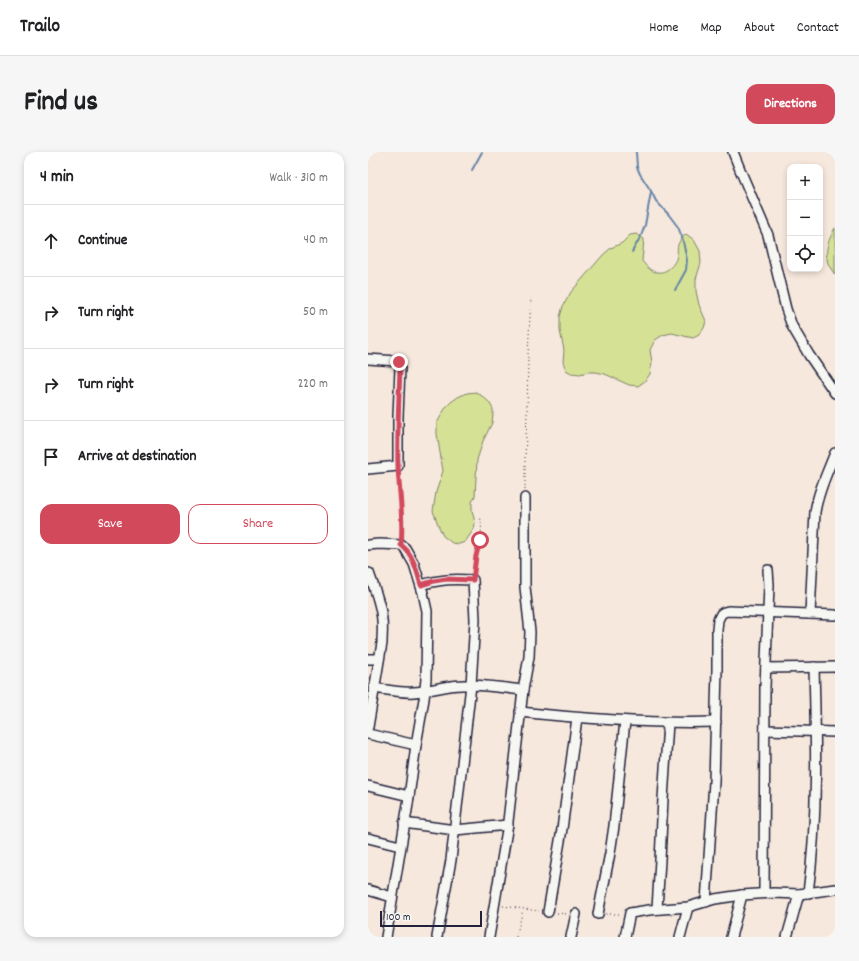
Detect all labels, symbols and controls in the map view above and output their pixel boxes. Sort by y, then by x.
text: Trailo [20,14,60,41]
text: Home [649,18,678,38]
text: Map [700,18,722,38]
text: About [744,18,775,38]
text: Contact [797,18,839,38]
text: Find us [24,84,98,124]
button: Directions [746,84,835,124]
map controls [787,164,823,272]
button: + [787,164,823,200]
text: 4 min [40,166,74,190]
text: Walk · 310 m [269,169,328,188]
button: − [787,200,823,236]
icon: ahead [40,230,62,252]
text: Continue [78,230,127,252]
text: 40 m [304,231,328,250]
button: locate [787,236,823,272]
icon: right [40,302,62,324]
text: Turn right [78,302,134,324]
text: 50 m [303,303,328,322]
route end [390,353,408,371]
icon: right [40,374,62,396]
text: Turn right [78,374,134,396]
text: 220 m [298,375,328,394]
icon: arrive [40,446,62,468]
text: Arrive at destination [78,446,196,468]
button: Save [40,504,180,544]
button: Share [188,504,328,544]
route start [471,531,489,549]
scale bar [380,909,482,928]
text: 100 m [386,910,410,926]

